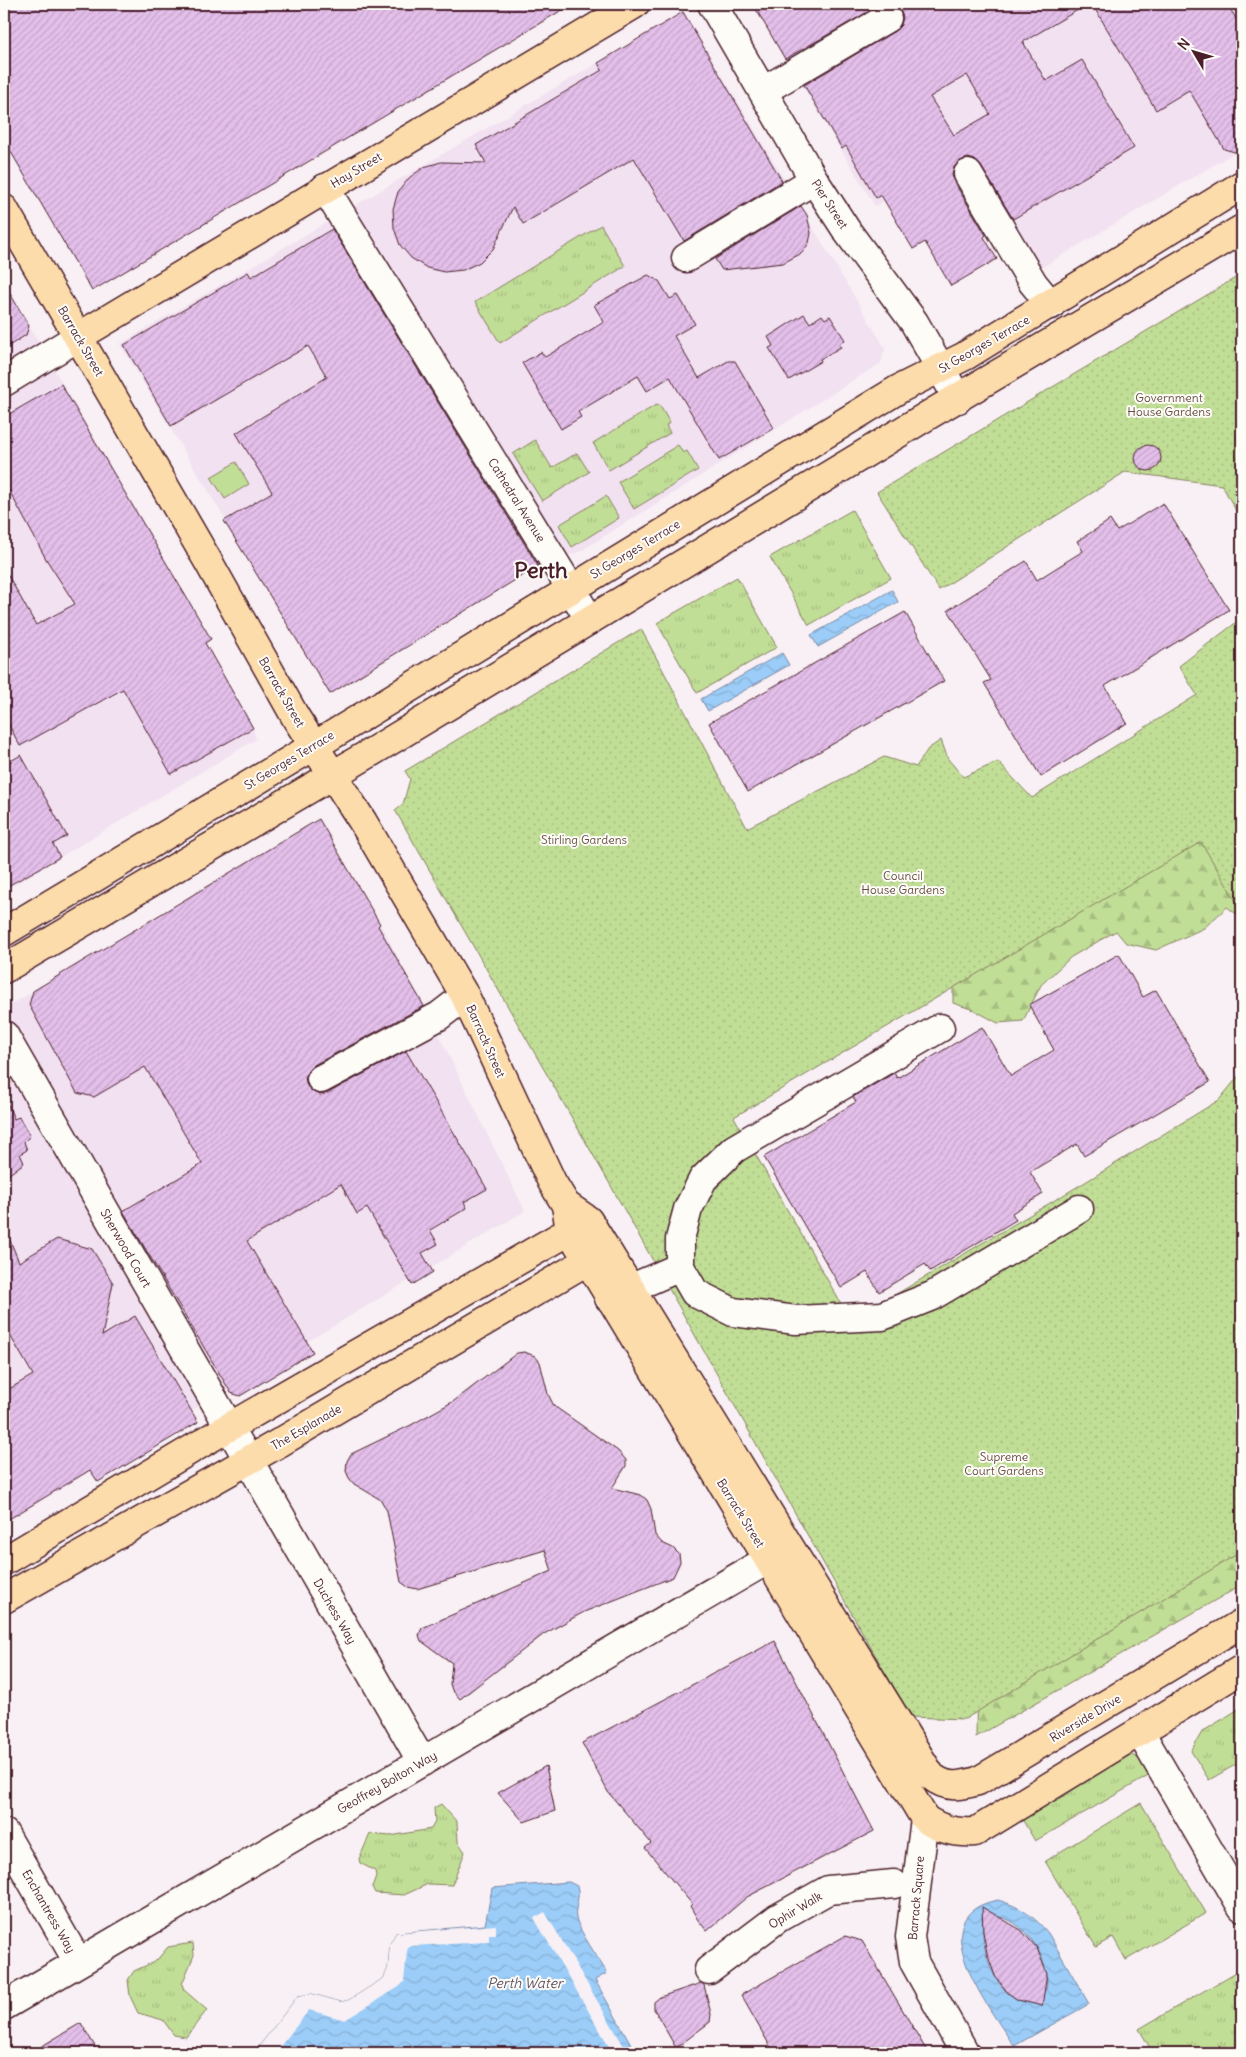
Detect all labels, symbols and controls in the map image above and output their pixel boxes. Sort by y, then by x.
north arrow [1168,28,1218,78]
text: N [1174,35,1194,53]
street label: Hay Street [328,149,384,191]
street label: Pier Street [808,176,852,232]
street label: Barrack Street [55,303,107,379]
street label: St Georges Terrace [936,312,1032,376]
park label: Government House Gardens [1127,390,1211,419]
street label: Cathedral Avenue [485,455,549,545]
street label: St Georges Terrace [587,516,683,582]
district label: Perth [514,556,568,584]
street label: Barrack Street [256,654,308,730]
street label: St Georges Terrace [241,727,337,793]
park label: Stirling Gardens [541,832,627,847]
park label: Council House Gardens [861,868,945,897]
street label: Barrack Street [463,1002,509,1080]
street label: Sherwood Court [97,1206,155,1290]
street label: The Esplanade [268,1401,344,1453]
park label: Supreme Court Gardens [964,1449,1044,1478]
street label: Barrack Street [714,1476,768,1550]
street label: Duchess Way [310,1576,360,1646]
street label: Riverside Drive [1047,1691,1123,1745]
street label: Geoffrey Bolton Way [335,1747,439,1817]
street label: Barrack Square [905,1855,927,1941]
street label: Enchantress Way [19,1867,79,1955]
street label: Ophir Walk [766,1888,824,1932]
water label: Perth Water [487,1974,565,1992]

